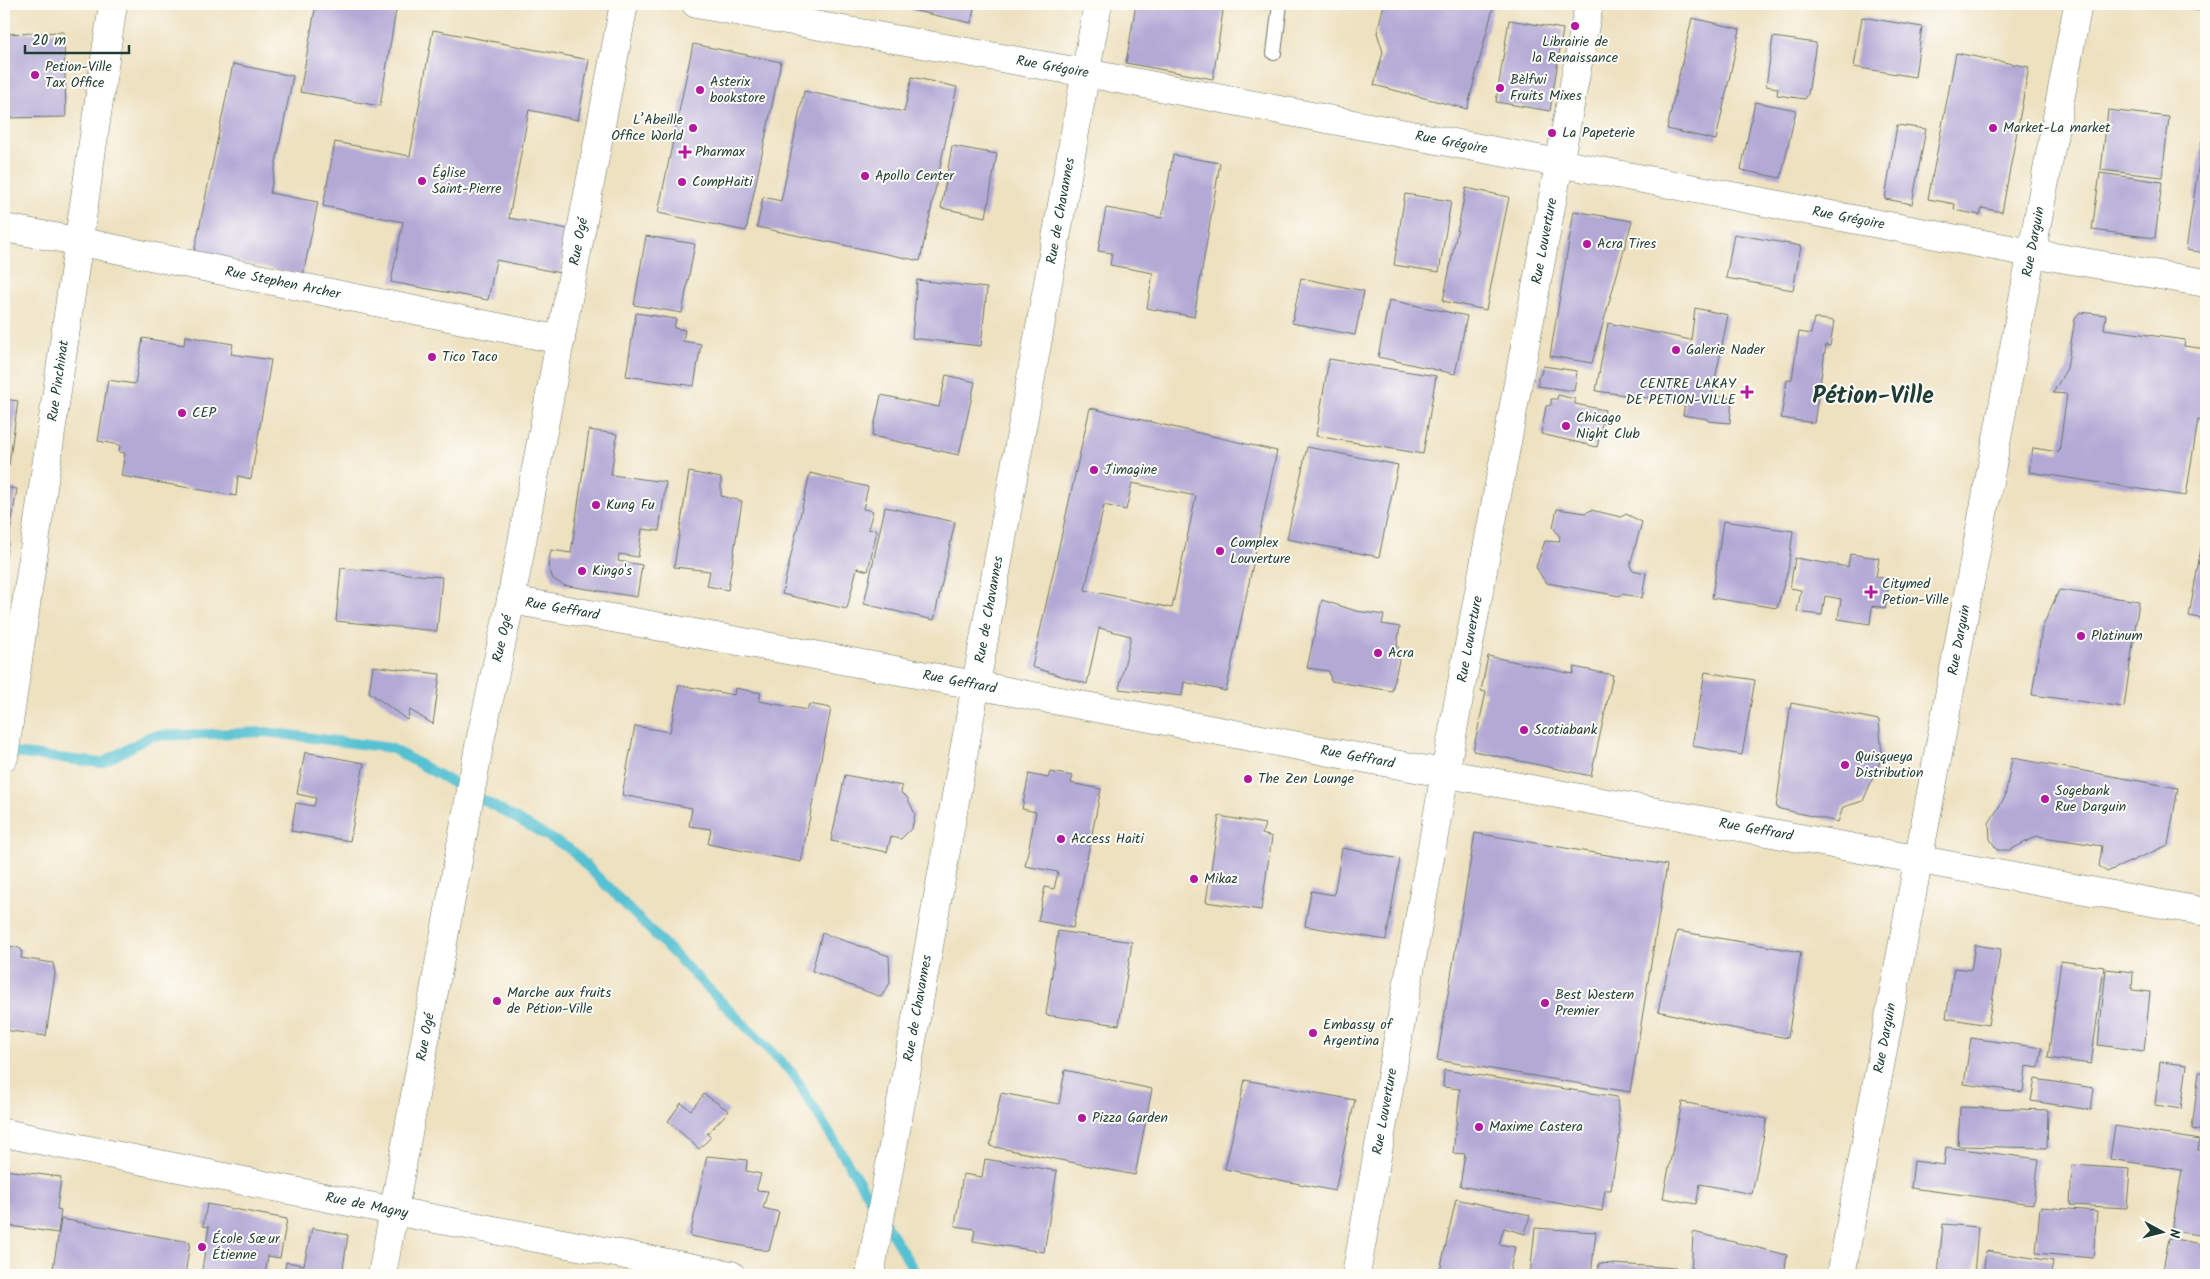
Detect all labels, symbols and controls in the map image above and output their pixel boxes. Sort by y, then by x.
marker: Librairie de la Renaissance [1569,20,1581,32]
scale bar [25,22,129,54]
text: 20 m [32,29,66,53]
place label: Librairie de la Renaissance [1532,31,1619,69]
street label: Rue Grégoire [1014,50,1091,84]
place label: Petion-Ville Tax Office [45,56,113,94]
marker: Petion-Ville Tax Office [29,69,41,81]
place label: Bèlfwi Fruits Mixes [1510,69,1582,107]
place label: Asterix bookstore [710,71,766,109]
marker: Bèlfwi Fruits Mixes [1494,82,1506,94]
marker: Asterix bookstore [694,84,706,96]
place label: L’Abeille Office World [611,109,684,147]
place label: Market-La market [2003,117,2111,139]
marker: L’Abeille Office World [687,122,699,134]
place label: La Papeterie [1562,122,1636,144]
marker: Market-La market [1987,122,1999,134]
street label: Rue Grégoire [1413,125,1490,160]
marker: La Papeterie [1546,127,1558,139]
place label: Pharmax [695,141,746,163]
marker: Pharmax [679,146,691,158]
street label: Rue de Chavannes [1041,156,1081,266]
place label: Église Saint-Pierre [432,162,502,200]
place label: Apollo Center [875,165,955,187]
marker: Apollo Center [859,170,871,182]
place label: CompHaiti [692,171,753,193]
marker: Église Saint-Pierre [416,175,428,187]
marker: CompHaiti [676,176,688,188]
street label: Rue Louverture [1526,195,1564,286]
street label: Rue Grégoire [1810,201,1887,236]
street label: Rue Darguin [2016,205,2051,279]
street label: Rue Ogé [564,215,594,267]
place label: Acra Tires [1597,233,1656,255]
marker: Acra Tires [1581,238,1593,250]
street label: Rue Stephen Archer [223,261,344,306]
street label: Rue Pinchinat [42,338,75,423]
place label: Galerie Nader [1686,339,1766,361]
marker: Galerie Nader [1670,344,1682,356]
place label: Tico Taco [442,346,498,368]
marker: Tico Taco [426,351,438,363]
place label: CENTRE LAKAY DE PETION-VILLE [1626,373,1737,411]
district label: Pétion-Ville [1812,377,1934,416]
marker: CENTRE LAKAY DE PETION-VILLE [1740,385,1754,399]
place label: CEP [192,402,217,424]
marker: CEP [176,407,188,419]
place label: Chicago Night Club [1576,407,1641,445]
marker: Chicago Night Club [1560,420,1572,432]
place label: J'imagine [1104,459,1158,481]
marker: J'imagine [1088,464,1100,476]
place label: Kung Fu [606,494,655,516]
marker: Kung Fu [590,499,602,511]
place label: Complex Louverture [1230,532,1291,570]
marker: Complex Louverture [1214,545,1226,557]
street label: Rue de Chavannes [969,554,1010,665]
place label: Kingo's [592,560,632,582]
marker: Kingo's [576,565,588,577]
place label: Citymed Petion-Ville [1882,573,1950,611]
marker: Citymed Petion-Ville [1864,585,1878,599]
street label: Rue Geffrard [523,592,602,627]
street label: Rue Louverture [1451,593,1489,684]
street label: Rue Darguin [1942,603,1977,677]
street label: Rue Ogé [487,612,519,664]
place label: Platinum [2091,625,2143,647]
marker: Platinum [2075,630,2087,642]
place label: Acra [1388,642,1414,664]
marker: Acra [1372,647,1384,659]
street label: Rue Geffrard [921,664,999,700]
place label: Scotiabank [1534,719,1598,741]
marker: Scotiabank [1518,724,1530,736]
street label: Rue Geffrard [1318,739,1397,775]
place label: Quisqueya Distribution [1855,746,1923,784]
marker: Quisqueya Distribution [1839,759,1851,771]
place label: The Zen Lounge [1258,768,1355,790]
marker: The Zen Lounge [1242,773,1254,785]
place label: Sogebank Rue Darguin [2055,780,2126,818]
marker: Sogebank Rue Darguin [2039,793,2051,805]
street label: Rue Geffrard [1717,812,1796,847]
place label: Access Haiti [1071,828,1145,850]
marker: Access Haiti [1055,833,1067,845]
place label: Mikaz [1204,868,1238,890]
marker: Mikaz [1188,873,1200,885]
street label: Rue de Chavannes [897,953,938,1063]
place label: Marche aux fruits de Pétion-Ville [507,982,611,1020]
place label: Best Western Premier [1555,984,1634,1022]
marker: Marche aux fruits de Pétion-Ville [491,995,503,1007]
marker: Best Western Premier [1539,997,1551,1009]
street label: Rue Darguin [1868,1001,1903,1075]
street label: Rue Ogé [411,1010,441,1063]
place label: Embassy of Argentina [1323,1014,1394,1052]
marker: Embassy of Argentina [1307,1027,1319,1039]
street label: Rue Louverture [1367,1066,1404,1157]
place label: Pizza Garden [1092,1107,1168,1129]
marker: Pizza Garden [1076,1112,1088,1124]
place label: Maxime Castera [1489,1116,1583,1138]
marker: Maxime Castera [1473,1121,1485,1133]
street label: Rue de Magny [323,1187,411,1225]
north arrow [2138,1206,2188,1256]
place label: École Sœur Étienne [212,1228,281,1266]
text: N [2162,1228,2185,1239]
marker: École Sœur Étienne [196,1241,208,1253]

